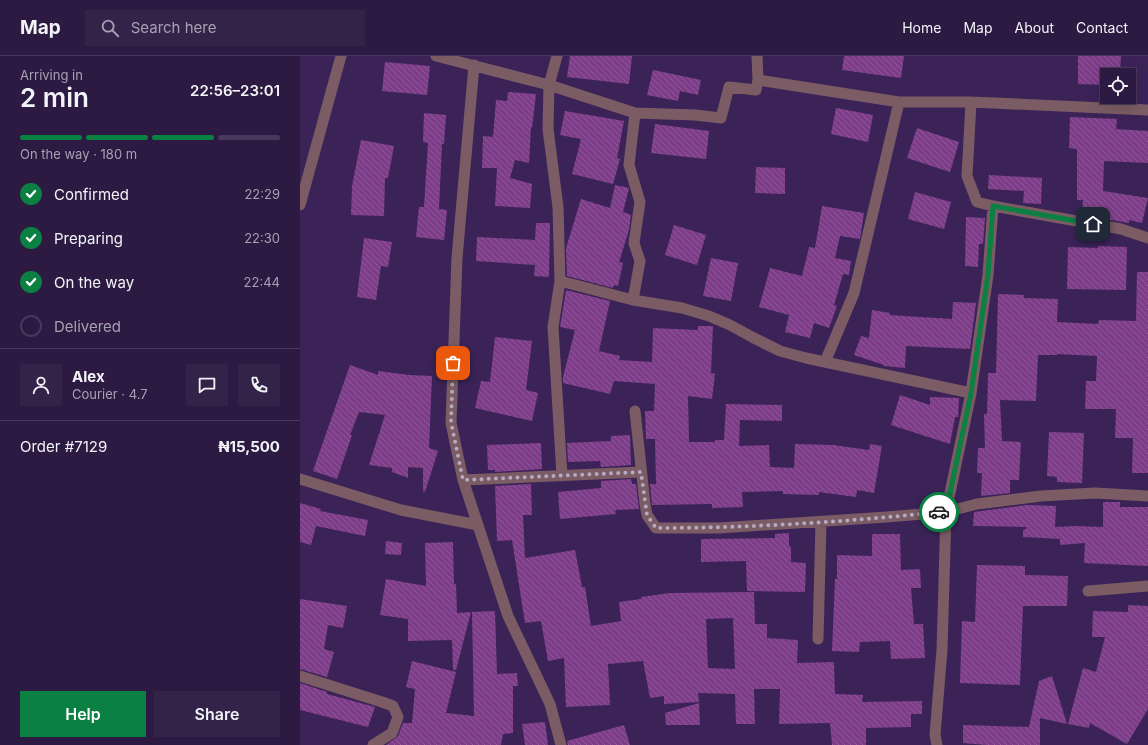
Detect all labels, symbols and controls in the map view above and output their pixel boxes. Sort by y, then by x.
search box [85,10,365,46]
text: Map [20,16,61,39]
icon: search [99,17,121,39]
text: Search here [131,18,216,37]
text: Home [902,19,941,36]
text: Map [963,19,993,36]
text: About [1015,19,1054,36]
text: Contact [1076,19,1128,36]
text: Arriving in [20,67,83,83]
map controls [1100,68,1136,104]
button: locate [1100,68,1136,104]
text: 22:56–23:01 [190,81,280,100]
text: 2 min [20,82,89,113]
text: On the way · 180 m [20,146,137,162]
icon: check [20,183,42,205]
text: Confirmed [54,185,129,204]
text: 22:29 [244,186,280,202]
pin [1076,207,1110,241]
icon: home [1082,213,1104,235]
icon: check [20,227,42,249]
text: Preparing [54,229,123,248]
text: 22:30 [244,230,280,246]
icon: check [20,271,42,293]
text: On the way [54,273,134,292]
text: 22:44 [244,274,280,290]
text: Delivered [54,317,121,336]
pin [436,346,470,380]
icon: bag [442,352,464,374]
button: person [20,364,62,406]
button: chat [186,364,228,406]
button: phone [238,364,280,406]
text: Alex [72,367,105,386]
text: Courier · 4.7 [72,386,148,402]
text: Order #7129 [20,437,107,456]
text: ₦15,500 [218,437,280,456]
courier [919,492,959,532]
icon: car [928,501,950,523]
button: Help [20,691,146,737]
button: Share [154,691,280,737]

